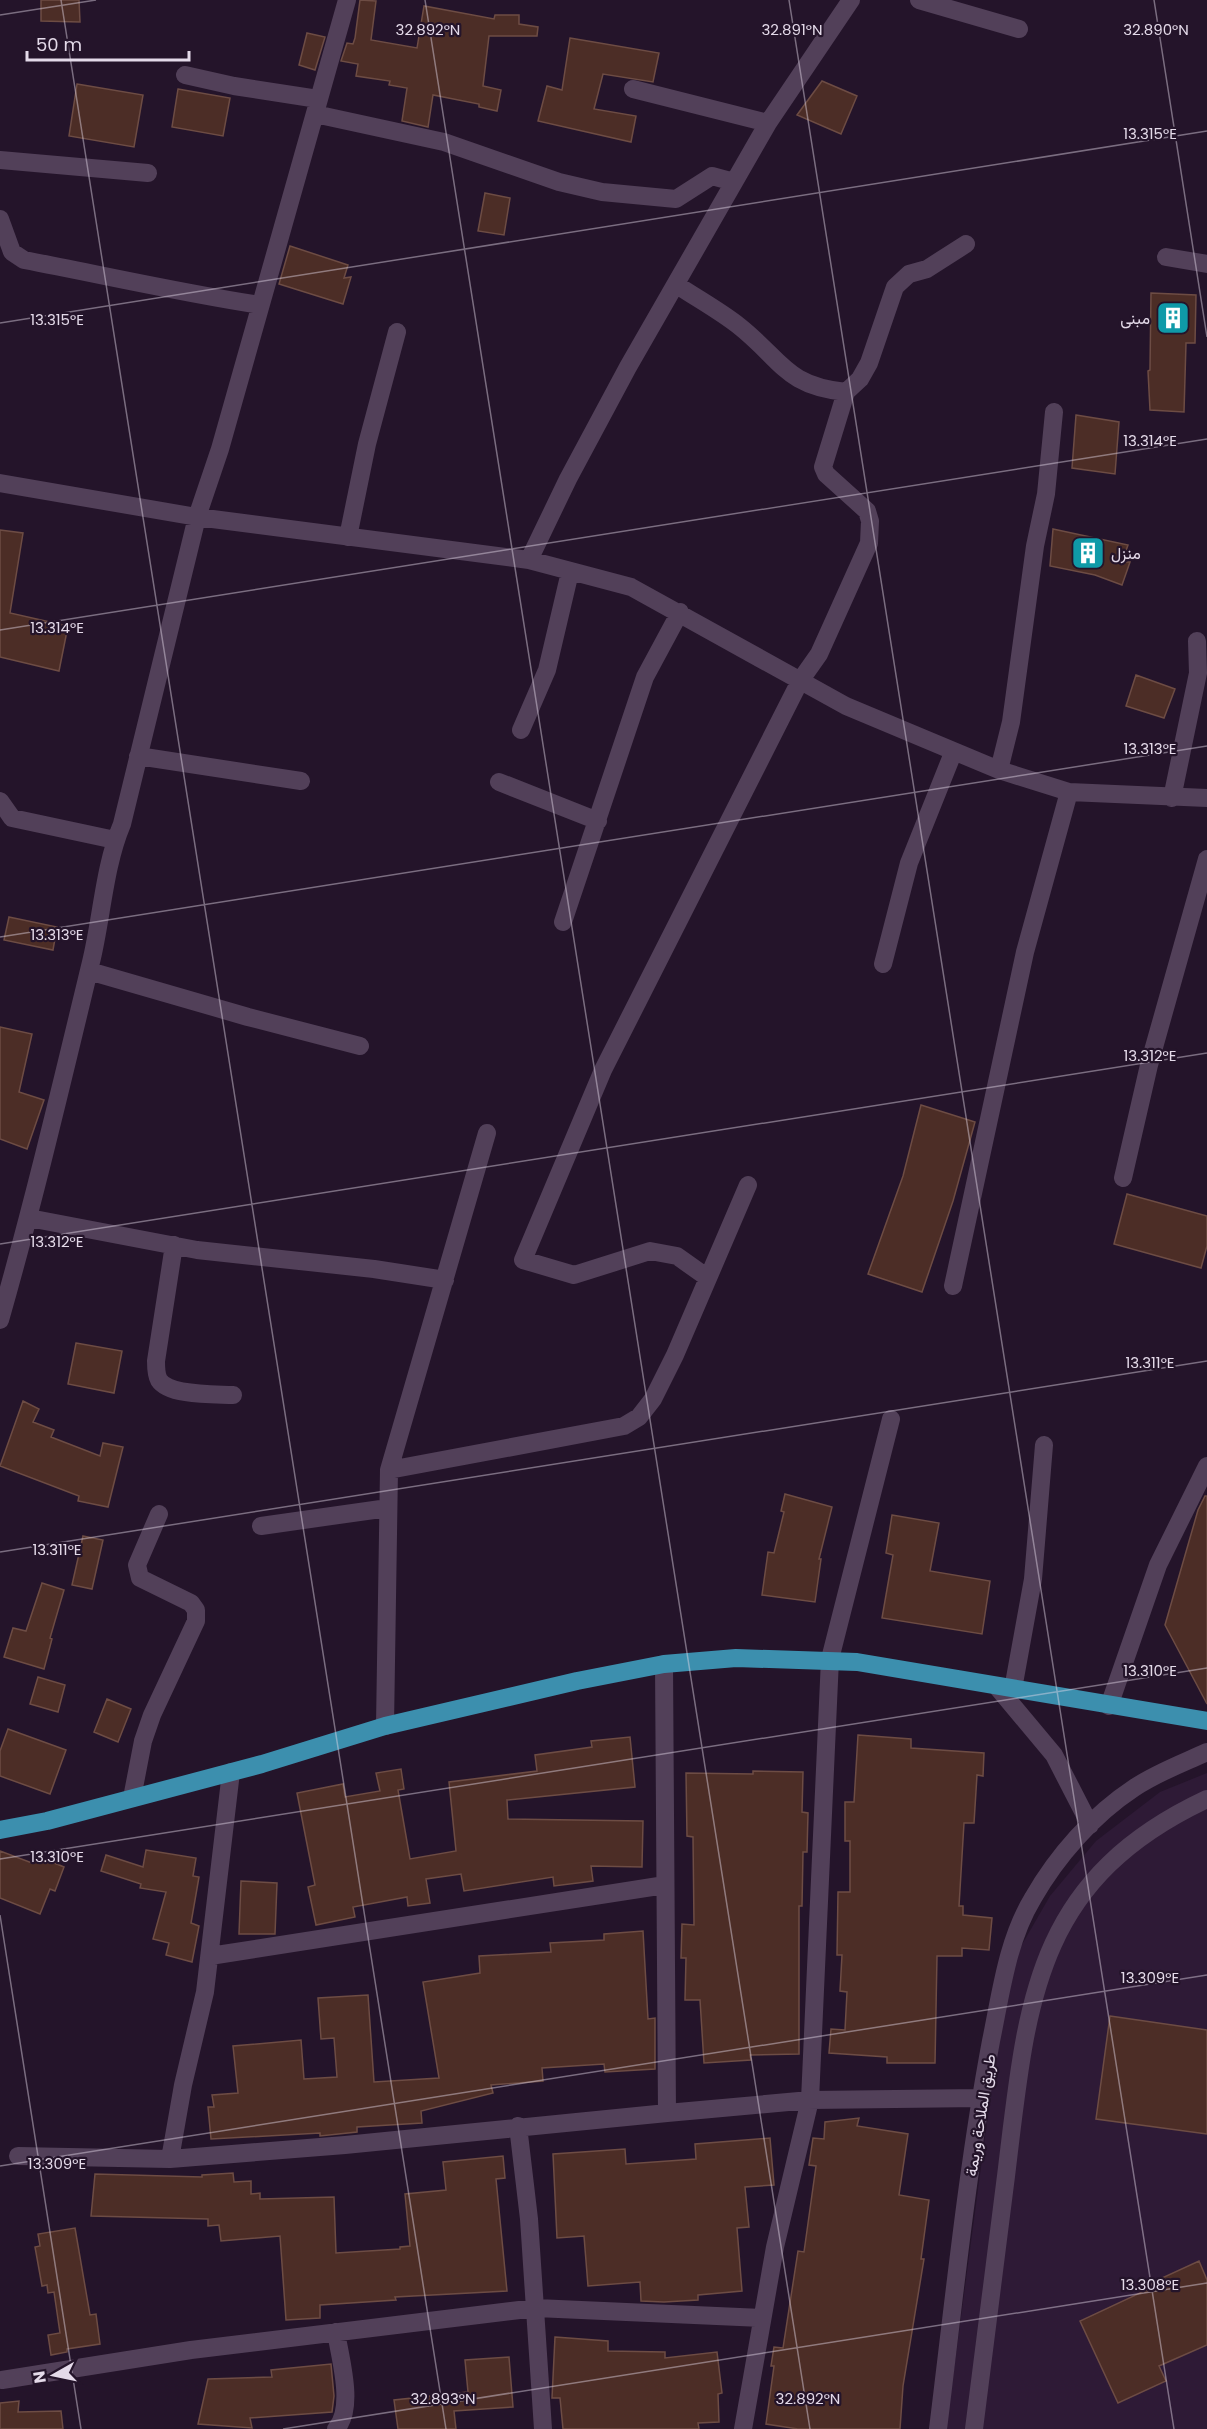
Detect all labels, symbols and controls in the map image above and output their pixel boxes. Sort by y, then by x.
text: 32.892°N [396,19,460,40]
text: 32.891°N [761,19,823,40]
text: 32.890°N [1123,19,1189,40]
scale bar [27,24,189,62]
text: 50 m [36,32,82,57]
text: 13.315°E [1123,123,1177,144]
building icon: مبنى [1155,300,1191,336]
place label: مبنى [1120,307,1150,330]
text: 13.315°E [30,309,84,330]
text: 13.314°E [1123,430,1177,451]
building icon: منزل [1070,535,1106,571]
place label: منزل [1111,542,1141,565]
text: 13.314°E [30,617,84,638]
text: 13.313°E [1123,738,1177,759]
text: 13.313°E [30,924,84,945]
text: 13.312°E [1124,1045,1176,1066]
text: 13.312°E [31,1231,83,1252]
text: 13.311°E [1125,1352,1175,1373]
text: 13.311°E [32,1539,82,1560]
text: 13.310°E [1123,1660,1177,1681]
text: 13.310°E [30,1846,84,1867]
text: 13.309°E [1121,1967,1179,1988]
street label: طريق الملاحة وريمة [959,2052,1002,2178]
text: 13.309°E [28,2153,86,2174]
text: 13.308°E [1121,2274,1179,2295]
north arrow [24,2345,84,2405]
text: N [27,2370,52,2385]
text: 32.893°N [410,2388,476,2409]
text: 32.892°N [776,2388,840,2409]

